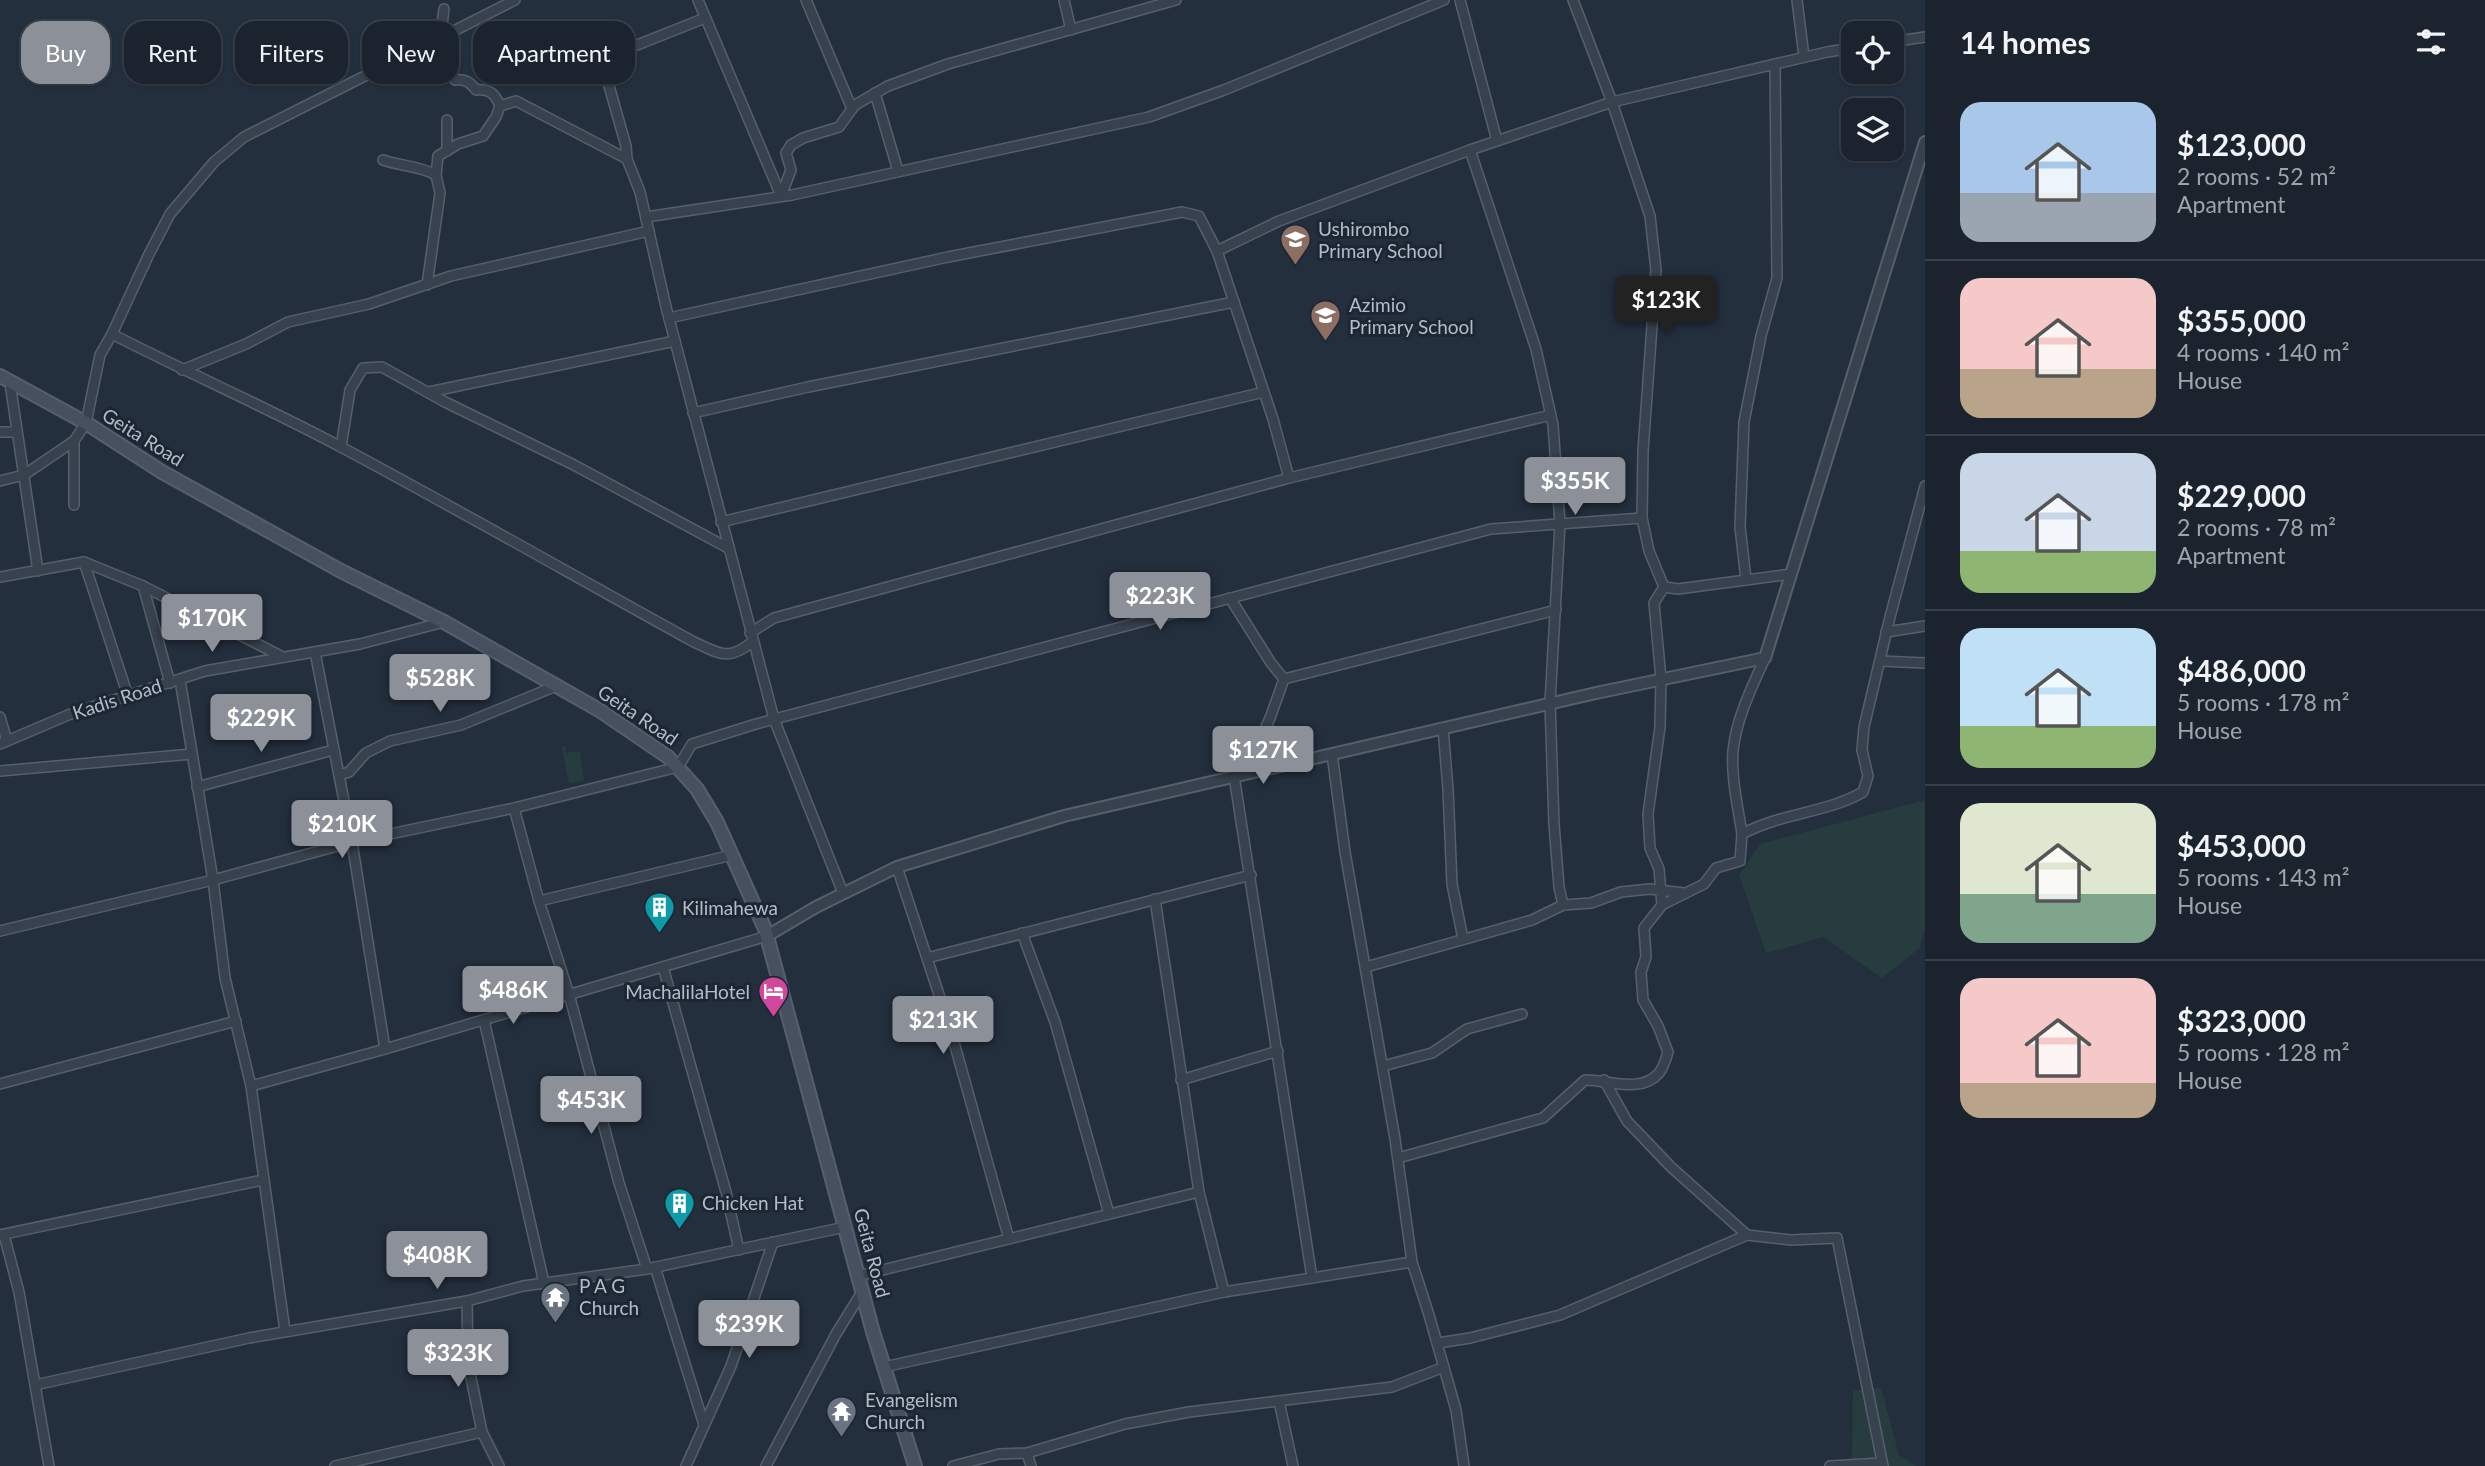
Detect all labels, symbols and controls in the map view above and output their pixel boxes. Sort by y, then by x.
chip: Buy [21,21,110,84]
chip: Rent [124,21,221,84]
chip: Filters [235,21,348,84]
chip: New [362,21,459,84]
chip: Apartment [473,21,635,84]
map controls [1841,21,1904,161]
button: locate [1841,21,1904,84]
icon: filters [2412,23,2450,61]
text: 14 homes [1960,24,2091,60]
button: layers [1841,98,1904,161]
text: $123,000 [2177,126,2306,162]
icon: home [2016,130,2100,214]
text: 2 rooms · 52 m² [2177,162,2336,190]
text: Apartment [2177,190,2285,218]
place label: Ushirombo Primary School [1318,217,1443,262]
school or university icon: Ushirombo Primary School [1278,223,1312,267]
pin: $123K [1617,276,1715,336]
text: $123K [1631,285,1701,313]
place label: Azimio Primary School [1349,293,1474,338]
school or university icon: Azimio Primary School [1309,299,1343,343]
text: $355,000 [2177,302,2306,338]
icon: home [2016,306,2100,390]
text: 4 rooms · 140 m² [2177,338,2349,366]
text: House [2177,366,2242,394]
street label: Geita Road [98,403,188,471]
pin: $355K [1526,458,1624,517]
text: $355K [1540,466,1610,494]
text: $229,000 [2177,477,2306,513]
icon: home [2016,481,2100,565]
text: 2 rooms · 78 m² [2177,513,2336,541]
text: Apartment [2177,541,2285,569]
pin: $223K [1111,572,1209,632]
text: $223K [1125,581,1195,609]
pin: $170K [163,594,261,654]
text: $170K [177,603,247,631]
text: $486,000 [2177,652,2306,688]
pin: $528K [391,654,489,714]
icon: home [2016,656,2100,740]
text: $528K [405,663,475,691]
street label: Kadis Road [69,673,164,724]
street label: Geita Road [594,679,683,750]
text: 5 rooms · 178 m² [2177,688,2349,716]
pin: $229K [212,694,310,754]
text: $229K [226,703,296,731]
text: House [2177,716,2242,744]
pin: $127K [1214,726,1312,786]
text: $127K [1228,735,1298,763]
pin: $210K [293,800,391,860]
text: $210K [307,809,377,837]
text: $453,000 [2177,827,2306,863]
icon: home [2016,831,2100,915]
text: 5 rooms · 143 m² [2177,863,2349,891]
building icon: Kilimahewa [642,891,676,935]
text: House [2177,891,2242,919]
place label: Kilimahewa [682,896,778,919]
pin: $486K [464,967,562,1026]
text: $486K [478,975,548,1003]
hotel icon: MachalilaHotel [756,975,790,1019]
place label: MachalilaHotel [625,980,750,1003]
pin: $213K [894,996,992,1056]
text: $323,000 [2177,1002,2306,1038]
text: $213K [908,1005,978,1033]
icon: home [2016,1006,2100,1090]
text: 5 rooms · 128 m² [2177,1038,2349,1066]
text: House [2177,1066,2242,1094]
pin: $453K [542,1076,640,1136]
text: $453K [556,1085,626,1113]
building icon: Chicken Hat [662,1186,696,1230]
place label: Chicken Hat [702,1191,804,1214]
street label: Geita Road [850,1206,895,1300]
pin: $408K [388,1232,486,1291]
text: $408K [402,1240,472,1268]
place label: P A G Church [579,1274,639,1319]
temple icon: P A G Church [539,1280,573,1324]
pin: $239K [700,1300,798,1360]
text: $239K [714,1309,784,1337]
pin: $323K [409,1330,507,1389]
text: $323K [423,1338,493,1366]
place label: Evangelism Church [865,1388,958,1433]
temple icon: Evangelism Church [825,1394,859,1438]

